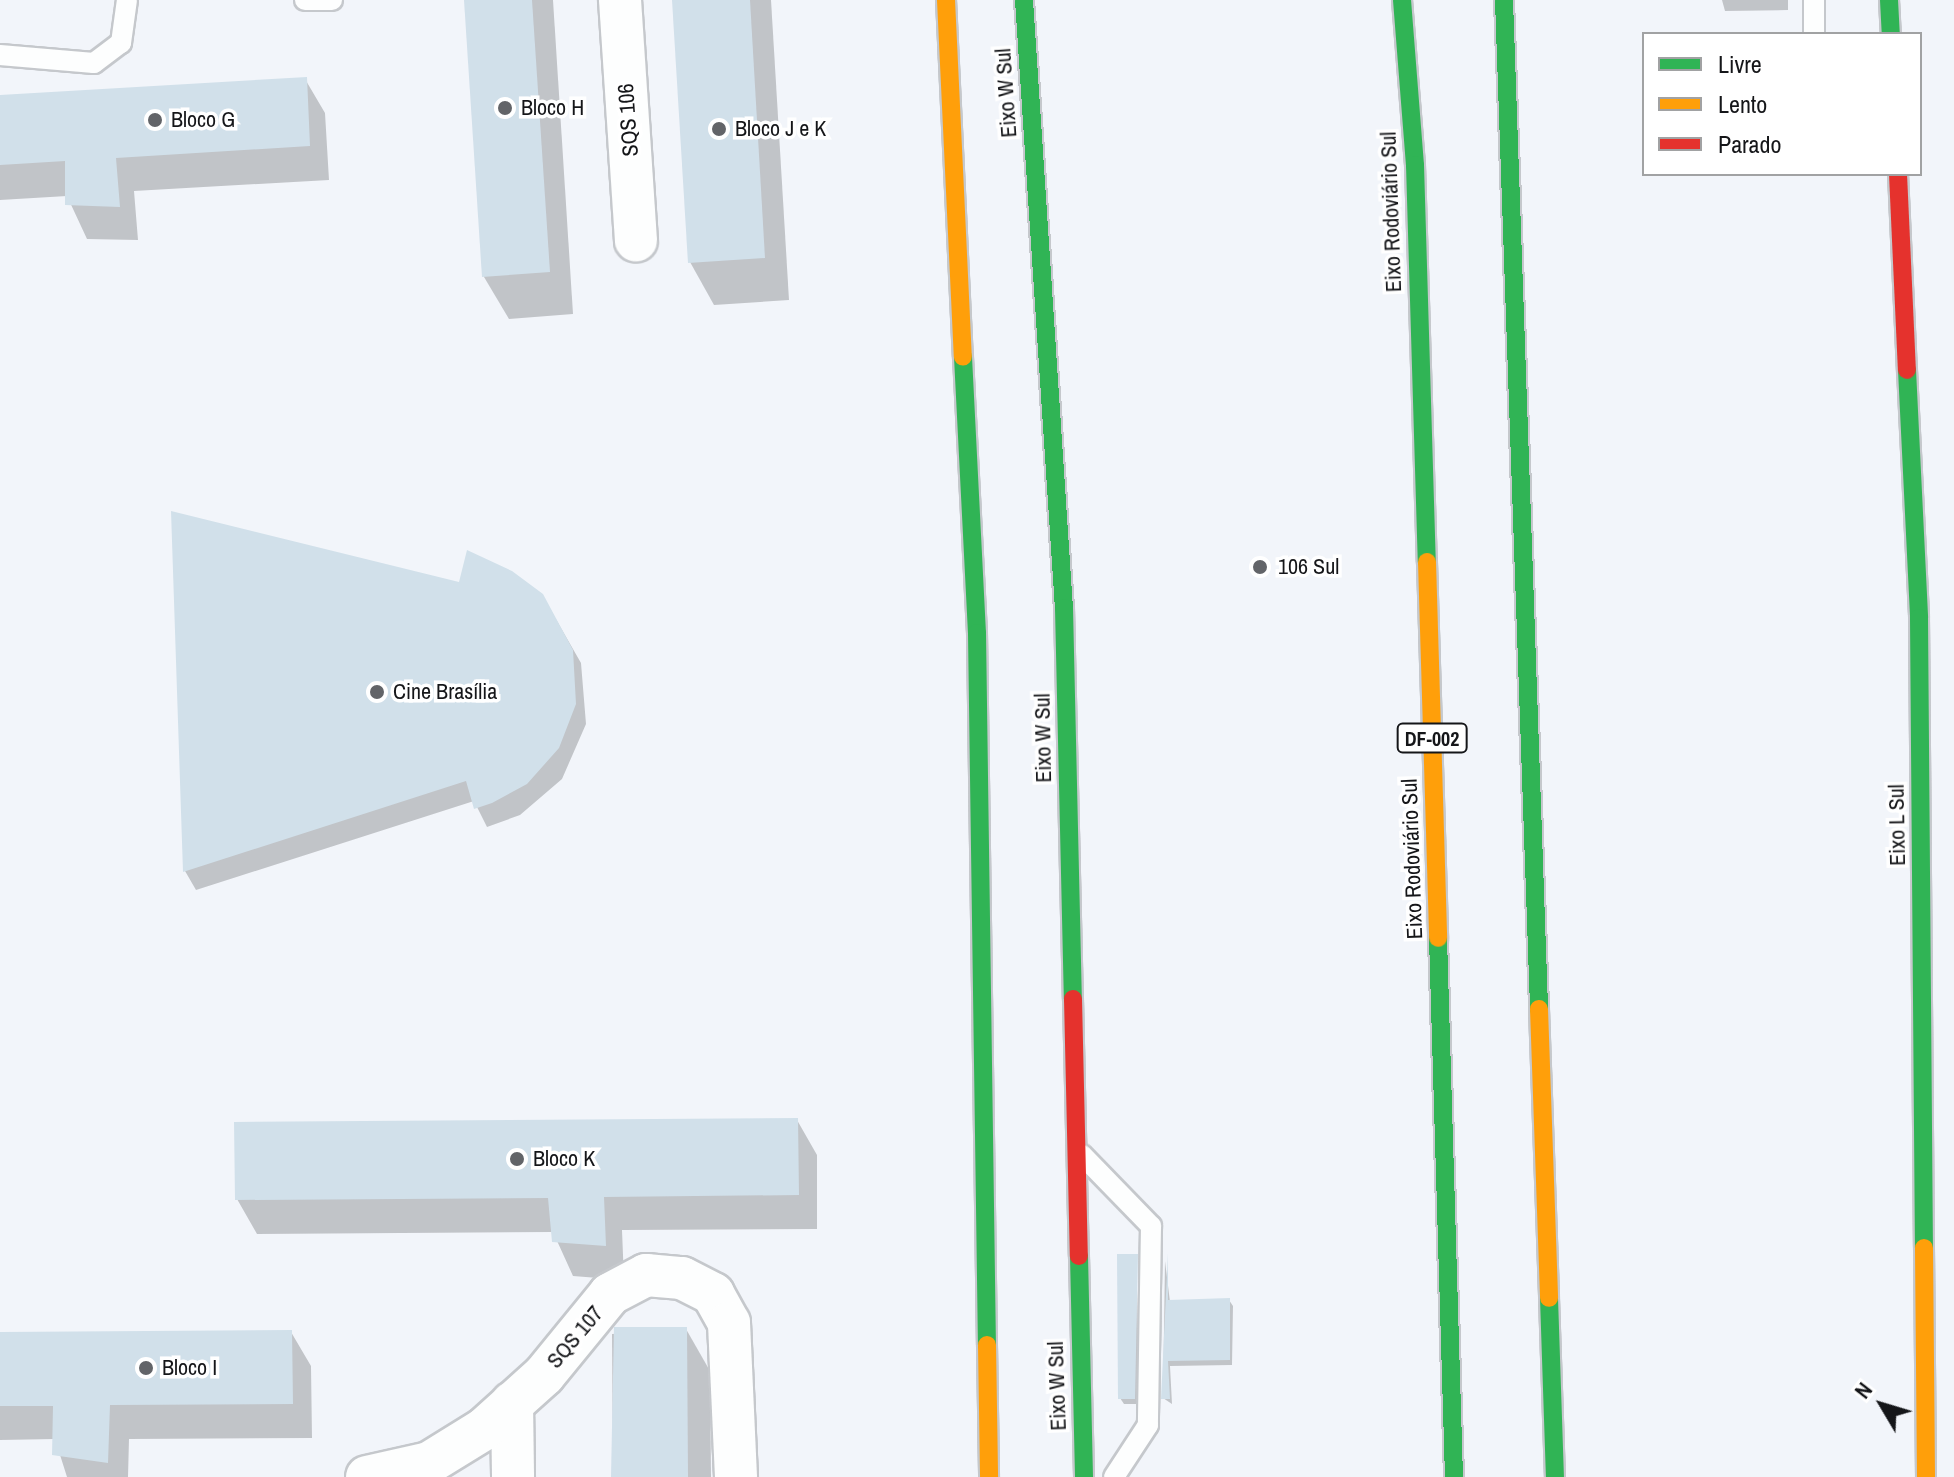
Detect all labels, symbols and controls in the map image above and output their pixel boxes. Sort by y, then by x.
legend [1642,32,1922,176]
street label: Eixo W Sul [990,48,1022,138]
text: Livre [1718,48,1762,80]
street label: SQS 106 [612,83,644,157]
text: Lento [1718,88,1767,120]
place label: Bloco H [521,95,584,121]
marker: Bloco H [496,99,514,117]
place label: Bloco G [171,107,235,133]
marker: Bloco G [146,111,164,129]
place label: Bloco J e K [735,116,826,142]
marker: Bloco J e K [710,120,728,138]
text: Parado [1718,128,1781,160]
street label: Eixo Rodoviário Sul [1375,131,1407,293]
place label: 106 Sul [1278,554,1339,580]
marker: 106 Sul [1249,556,1271,578]
place label: Cine Brasília [393,679,497,705]
marker: Cine Brasília [368,683,386,701]
street label: Eixo W Sul [1029,693,1057,783]
road number: DF-002 [1396,722,1468,754]
street label: Eixo Rodoviário Sul [1396,778,1428,940]
street label: Eixo L Sul [1883,784,1911,866]
place label: Bloco K [533,1146,595,1172]
marker: Bloco K [508,1150,526,1168]
street label: SQS 107 [541,1300,609,1374]
street label: Eixo W Sul [1042,1341,1072,1431]
place label: Bloco I [162,1355,217,1381]
marker: Bloco I [137,1359,155,1377]
north arrow [1842,1365,1922,1445]
text: N [1847,1376,1879,1405]

